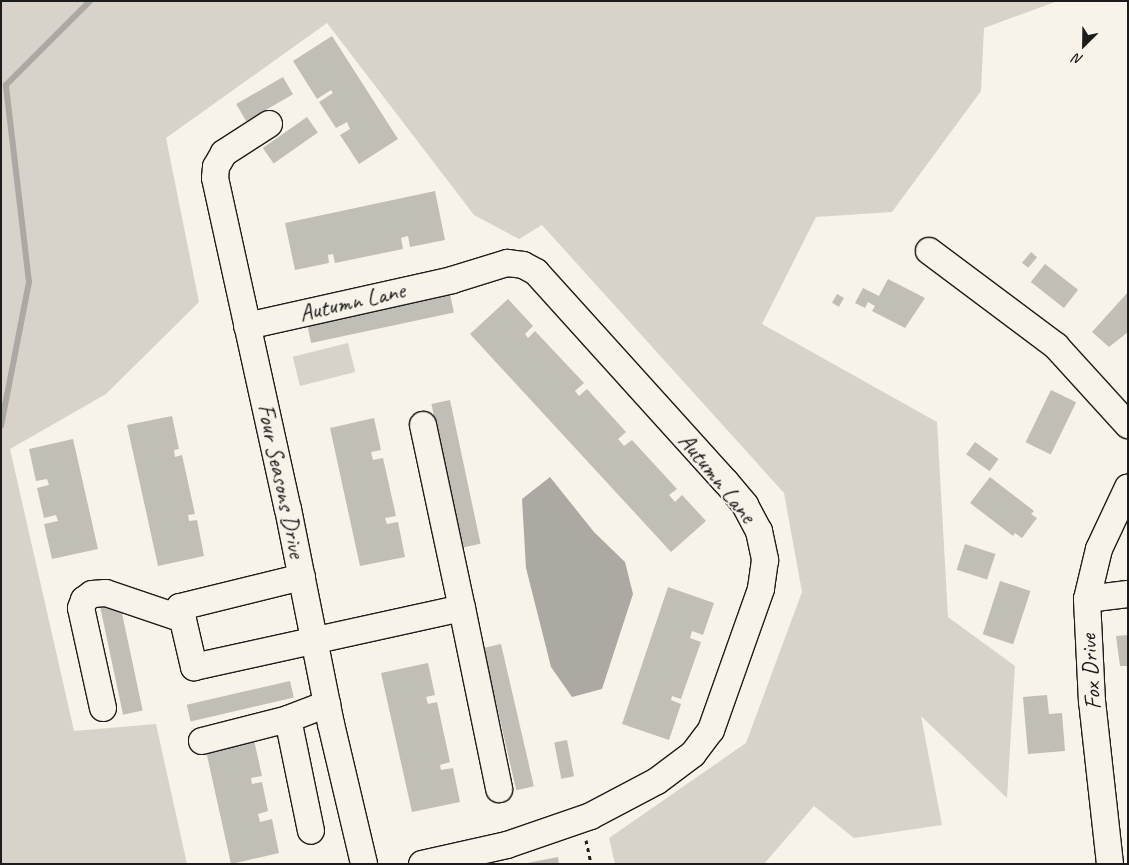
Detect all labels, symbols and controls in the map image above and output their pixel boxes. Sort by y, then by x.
north arrow [1059,20,1109,70]
text: N [1071,50,1085,69]
street label: Autumn Lane [296,276,408,328]
street label: Four Seasons Drive [251,402,311,560]
street label: Autumn Lane [672,427,762,529]
street label: Fox Drive [1074,633,1108,711]

